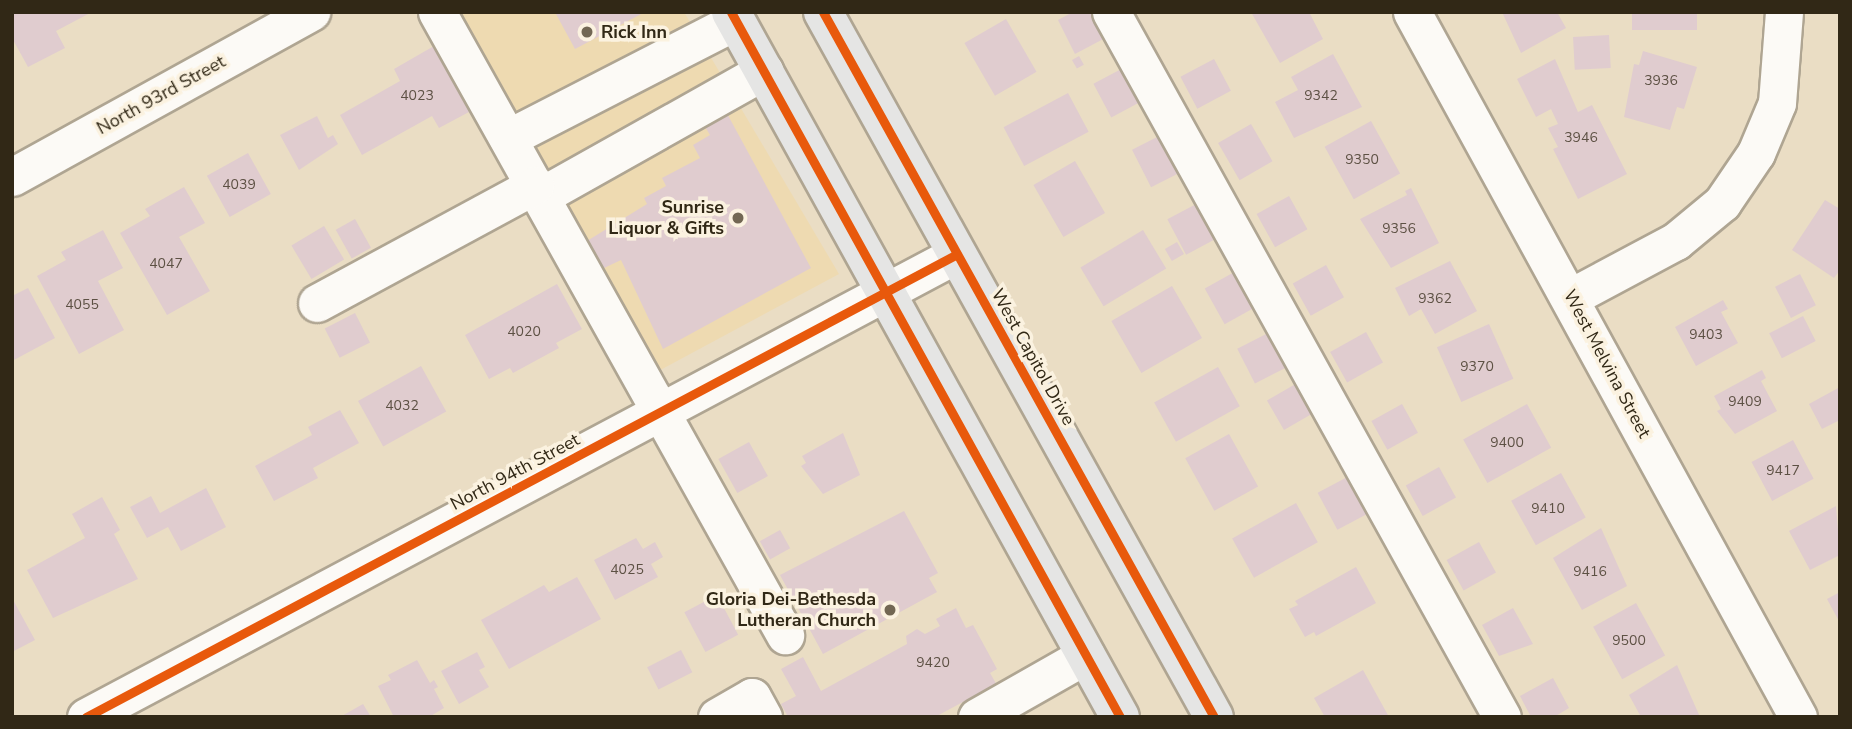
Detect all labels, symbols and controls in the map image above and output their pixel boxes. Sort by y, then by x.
place label: Rick Inn [601,21,667,43]
marker: Rick Inn [579,24,595,40]
street label: North 93rd Street [93,51,229,139]
house number: 3936 [1644,73,1678,89]
house number: 4023 [400,88,434,104]
house number: 9342 [1304,88,1338,104]
house number: 3946 [1564,130,1598,146]
house number: 9350 [1345,152,1379,168]
house number: 4039 [222,177,256,193]
place label: Sunrise Liquor & Gifts [608,197,724,240]
marker: Sunrise Liquor & Gifts [730,210,746,226]
house number: 9356 [1382,221,1416,237]
house number: 4047 [149,256,183,272]
street label: West Capitol Drive [987,285,1079,429]
street label: West Melvina Street [1559,286,1655,442]
house number: 9362 [1418,291,1452,307]
house number: 4055 [65,297,99,313]
house number: 4020 [507,324,541,340]
house number: 9403 [1689,327,1723,343]
house number: 9370 [1460,359,1494,375]
house number: 9409 [1728,394,1762,410]
house number: 4032 [385,398,419,414]
street label: North 94th Street [447,429,583,515]
house number: 9400 [1490,435,1524,451]
house number: 9417 [1766,463,1800,479]
house number: 9410 [1531,501,1565,517]
house number: 4025 [610,562,644,578]
house number: 9416 [1573,564,1607,580]
place label: Gloria Dei-Bethesda Lutheran Church [706,589,876,632]
marker: Gloria Dei-Bethesda Lutheran Church [882,602,898,618]
house number: 9500 [1612,633,1646,649]
house number: 9420 [916,655,950,671]

